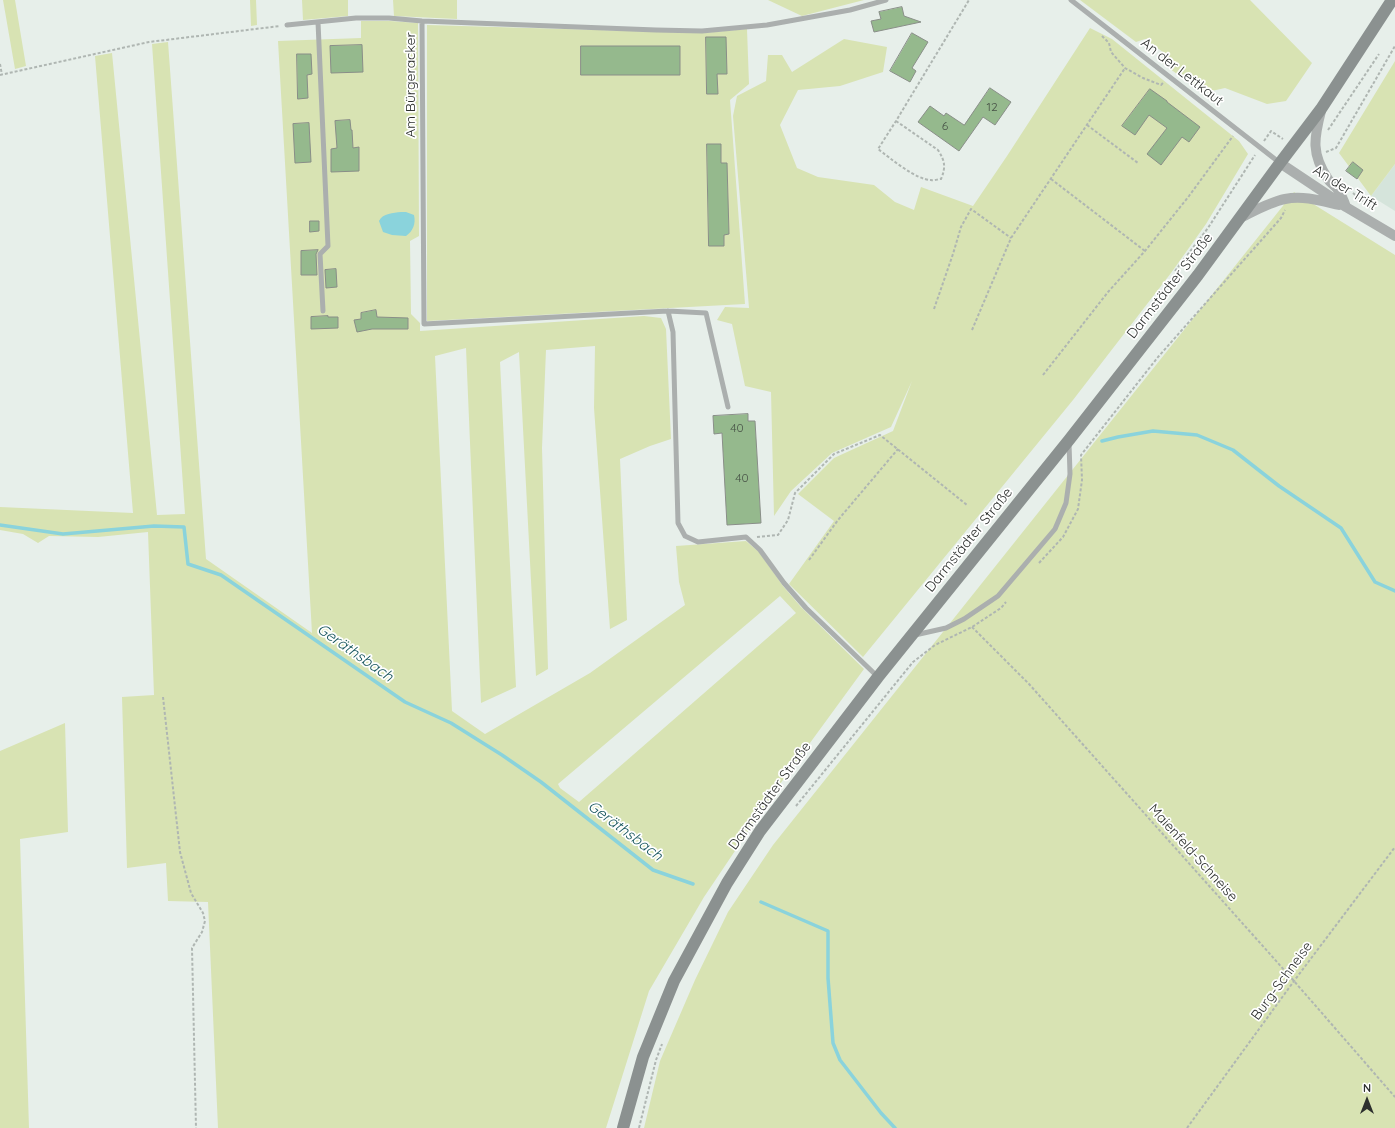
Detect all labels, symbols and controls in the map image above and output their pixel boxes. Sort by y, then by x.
street label: Am Bürgeracker [403,32,419,138]
street label: An der Lettkaut [1137,35,1227,109]
house number: 12 [986,100,998,114]
house number: 6 [942,119,948,133]
street label: An der Trift [1310,162,1380,214]
street label: Darmstädter Straße [1124,230,1216,342]
house number: 40 [730,421,744,435]
house number: 40 [735,471,749,485]
street label: Darmstädter Straße [922,484,1016,596]
water label: Geräthsbach [314,620,396,686]
street label: Darmstädter Straße [725,739,815,853]
water label: Geräthsbach [584,797,666,865]
street label: Maienfeld-Schneise [1145,801,1241,905]
street label: Burg-Schneise [1248,938,1316,1024]
north arrow [1347,1080,1387,1120]
text: N [1363,1081,1371,1095]

